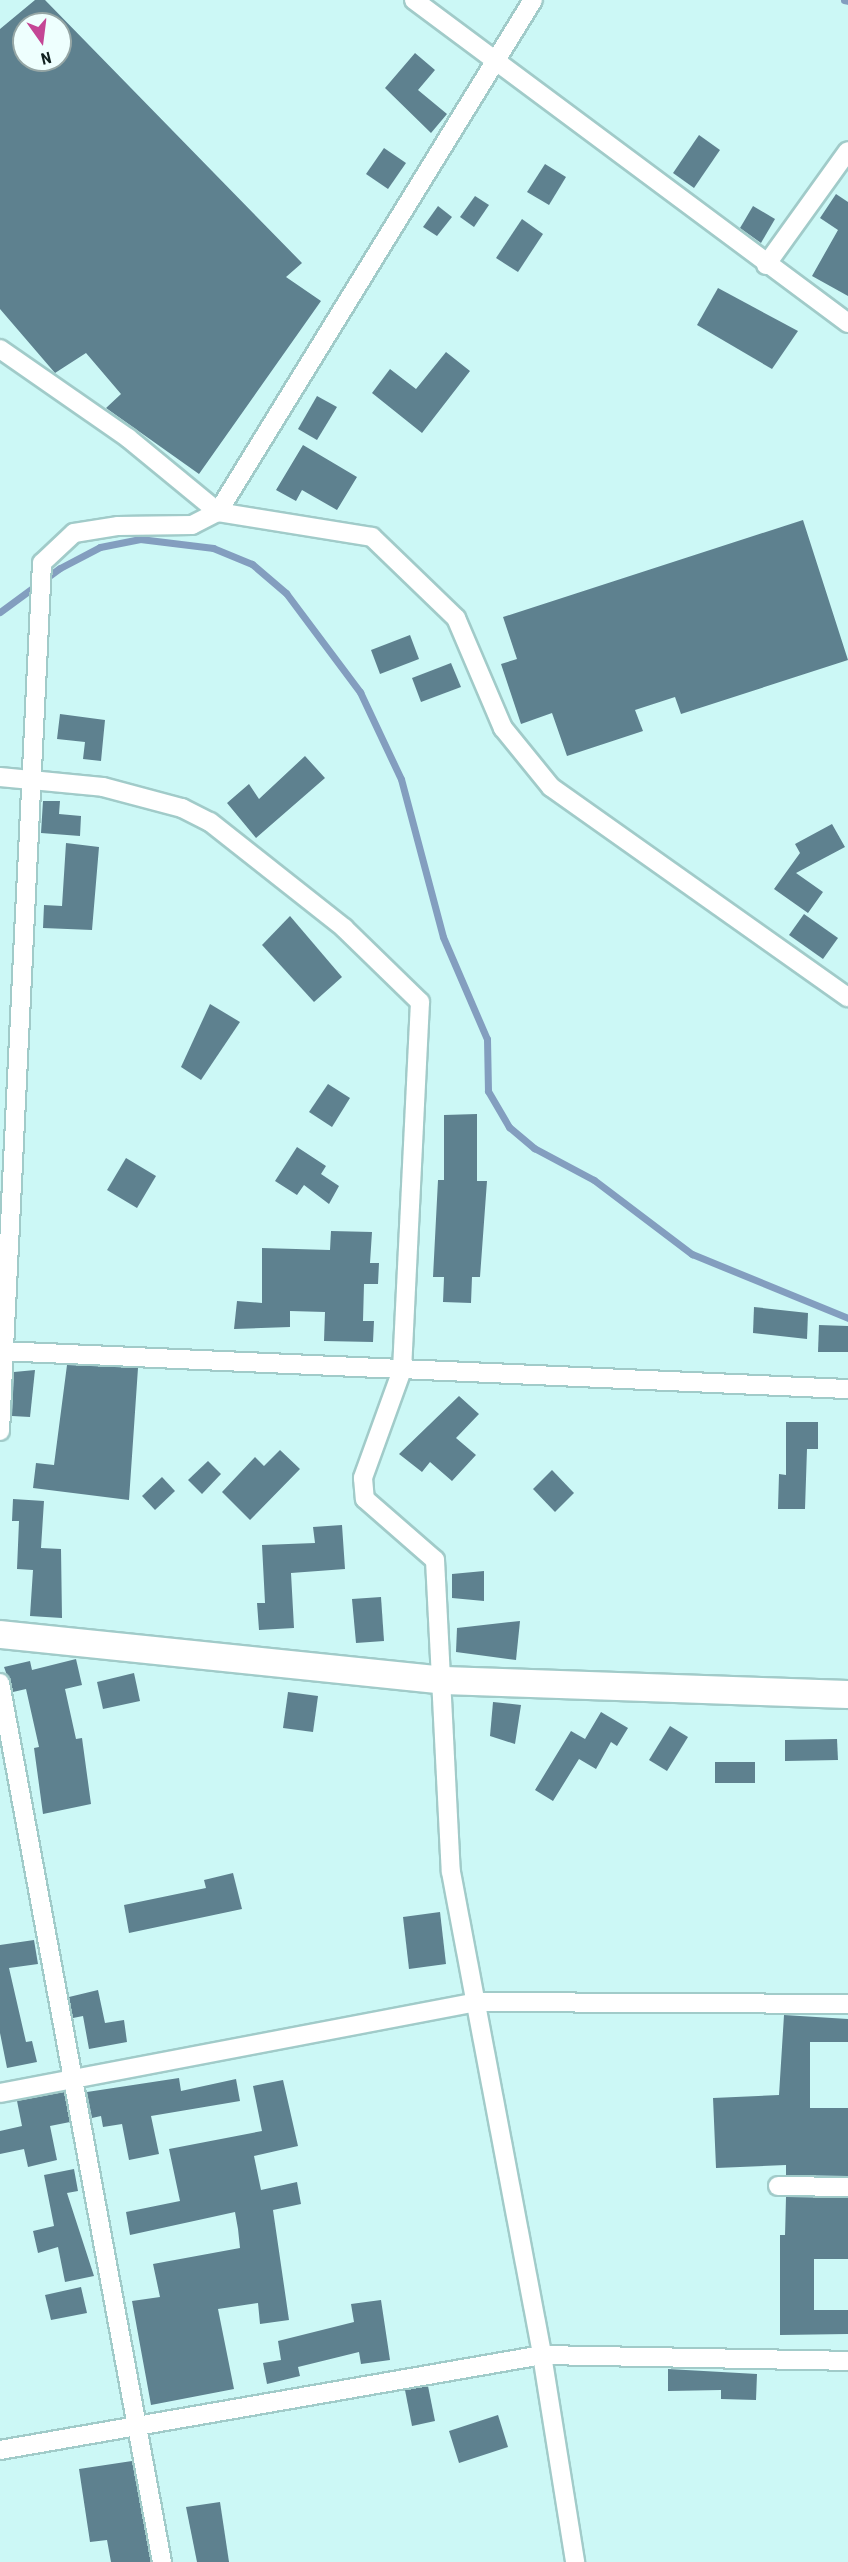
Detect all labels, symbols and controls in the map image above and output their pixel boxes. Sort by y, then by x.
north arrow [12,12,72,72]
text: N [39,48,53,68]

